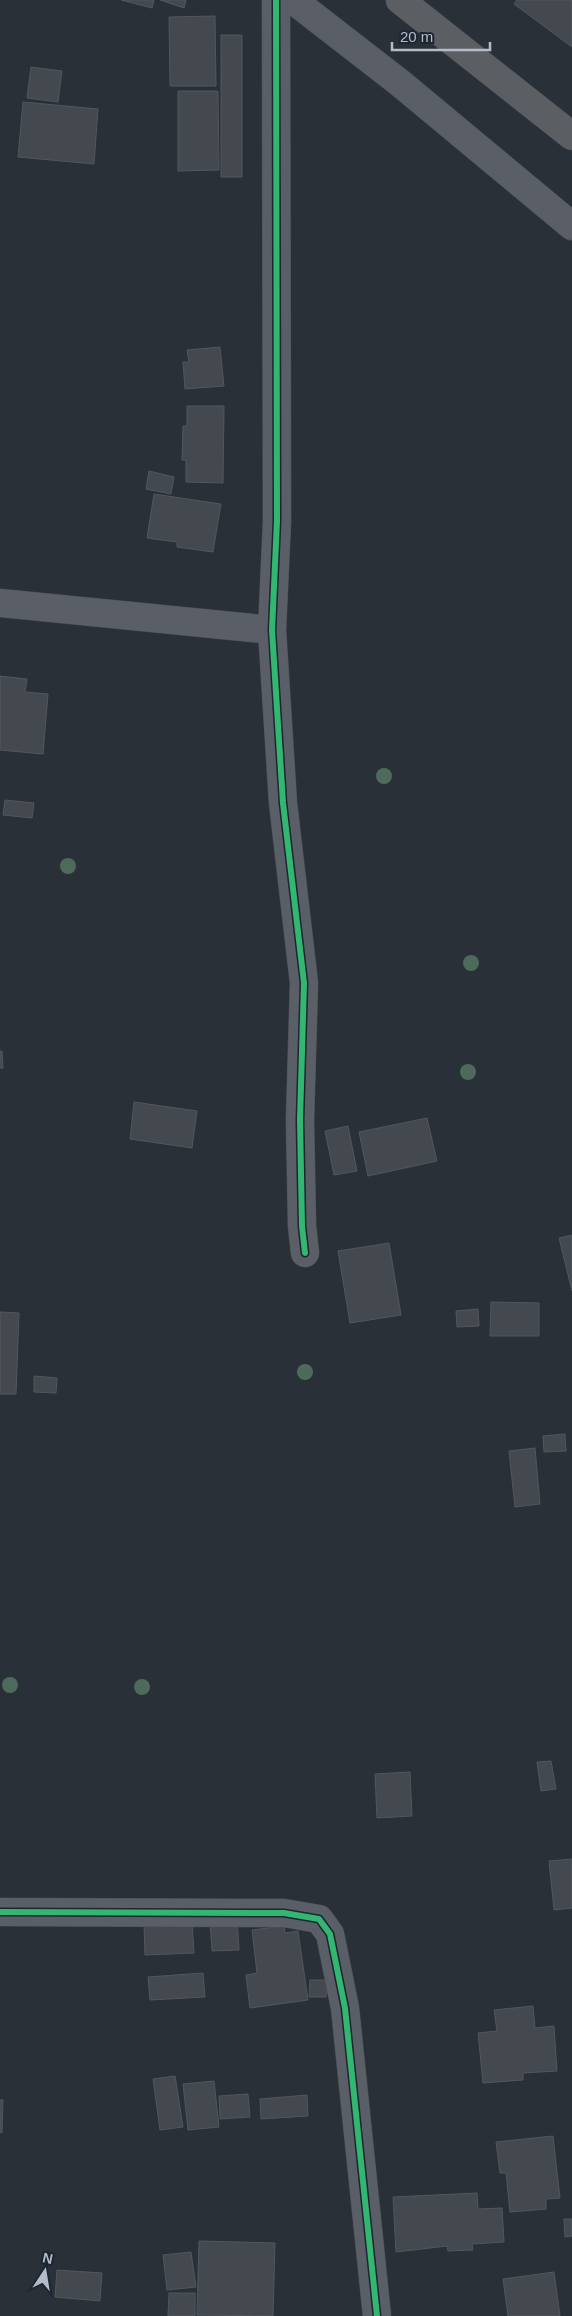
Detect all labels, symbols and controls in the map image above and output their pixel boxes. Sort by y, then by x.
scale bar [392,20,490,52]
text: 20 m [400,28,433,45]
north arrow [20,2246,70,2296]
text: N [41,2249,54,2267]

